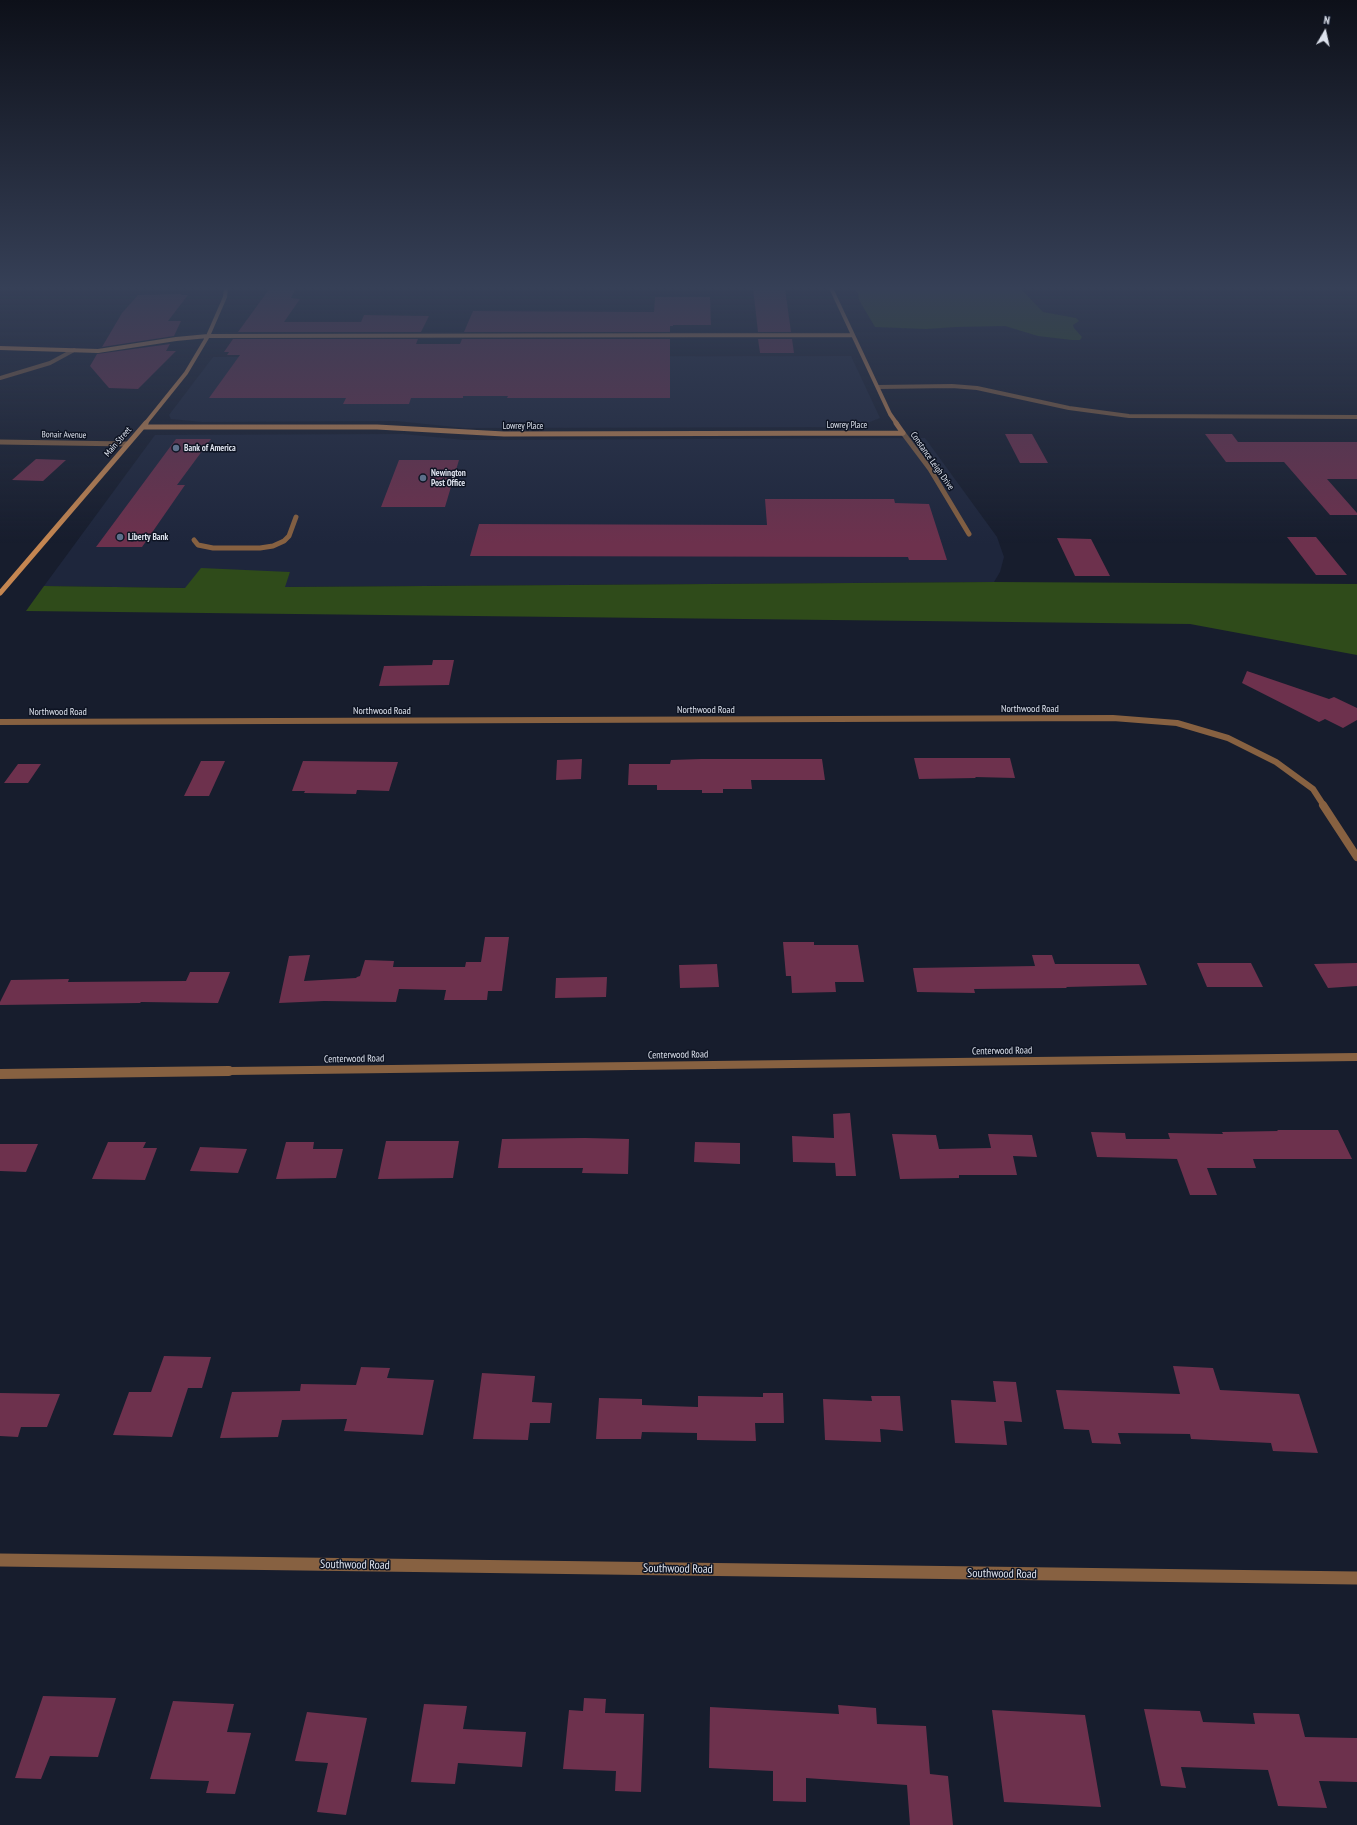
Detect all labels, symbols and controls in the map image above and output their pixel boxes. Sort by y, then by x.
north arrow [1305,12,1345,52]
text: N [1323,13,1331,28]
street label: Lowrey Place [827,420,867,430]
street label: Lowrey Place [503,421,543,431]
street label: Main Street [102,425,134,459]
street label: Bonair Avenue [42,429,86,441]
street label: Constance Leigh Drive [908,430,956,492]
marker: Bank of America [171,443,181,453]
place label: Bank of America [184,443,236,453]
place label: Newington Post Office [431,468,466,489]
marker: Newington Post Office [418,473,428,483]
marker: Liberty Bank [115,532,125,542]
place label: Liberty Bank [128,532,168,542]
street label: Northwood Road [1001,703,1059,715]
street label: Northwood Road [677,704,735,716]
street label: Northwood Road [353,705,411,717]
street label: Northwood Road [29,706,87,718]
street label: Centerwood Road [972,1044,1032,1058]
street label: Centerwood Road [648,1048,708,1062]
street label: Centerwood Road [324,1052,384,1066]
street label: Southwood Road [320,1557,390,1573]
street label: Southwood Road [643,1561,713,1577]
street label: Southwood Road [967,1566,1037,1582]

